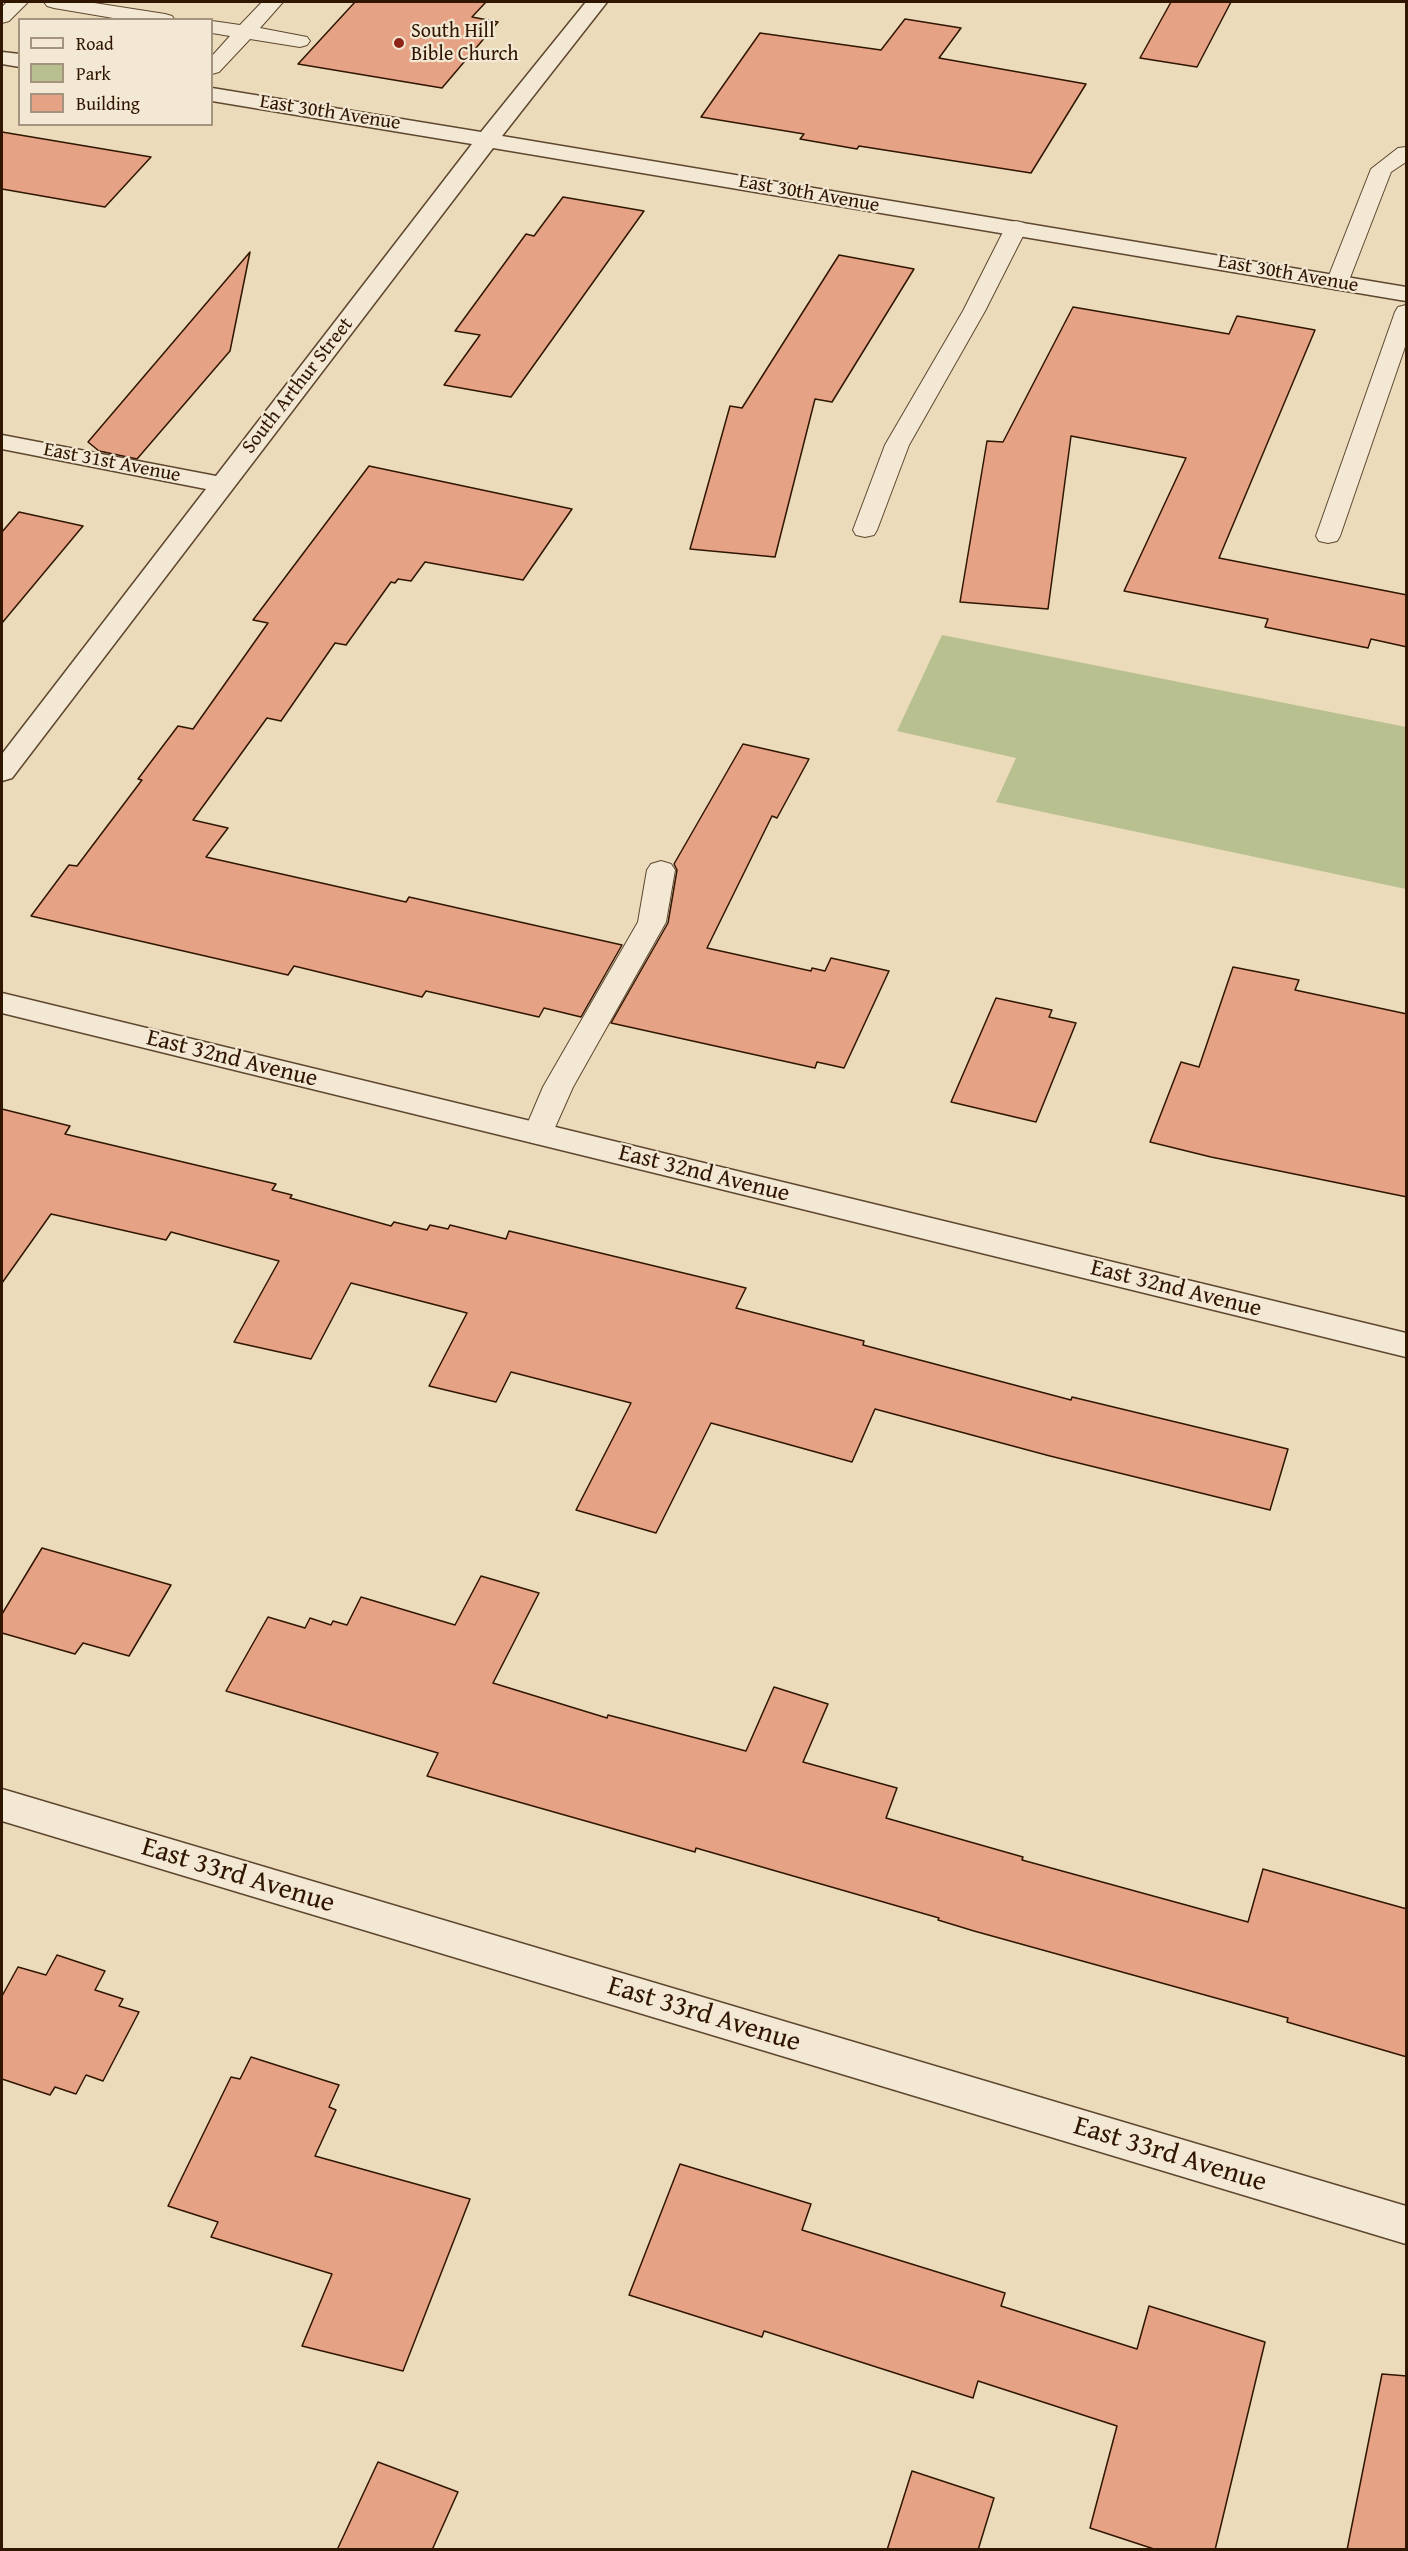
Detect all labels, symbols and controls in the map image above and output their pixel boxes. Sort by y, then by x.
legend [18,18,213,126]
place label: South Hill Bible Church [411,20,518,67]
text: Road [76,30,114,57]
marker: South Hill Bible Church [392,36,406,50]
text: Park [76,60,111,87]
text: Building [76,90,140,117]
street label: East 30th Avenue [258,90,402,136]
street label: East 30th Avenue [737,170,881,218]
street label: East 30th Avenue [1216,250,1360,298]
street label: South Arthur Street [237,313,359,459]
street label: East 31st Avenue [41,438,183,488]
street label: East 32nd Avenue [144,1024,320,1094]
street label: East 32nd Avenue [616,1139,792,1209]
street label: East 32nd Avenue [1088,1254,1264,1324]
street label: East 33rd Avenue [137,1831,339,1921]
street label: East 33rd Avenue [603,1970,805,2060]
street label: East 33rd Avenue [1069,2110,1271,2200]

